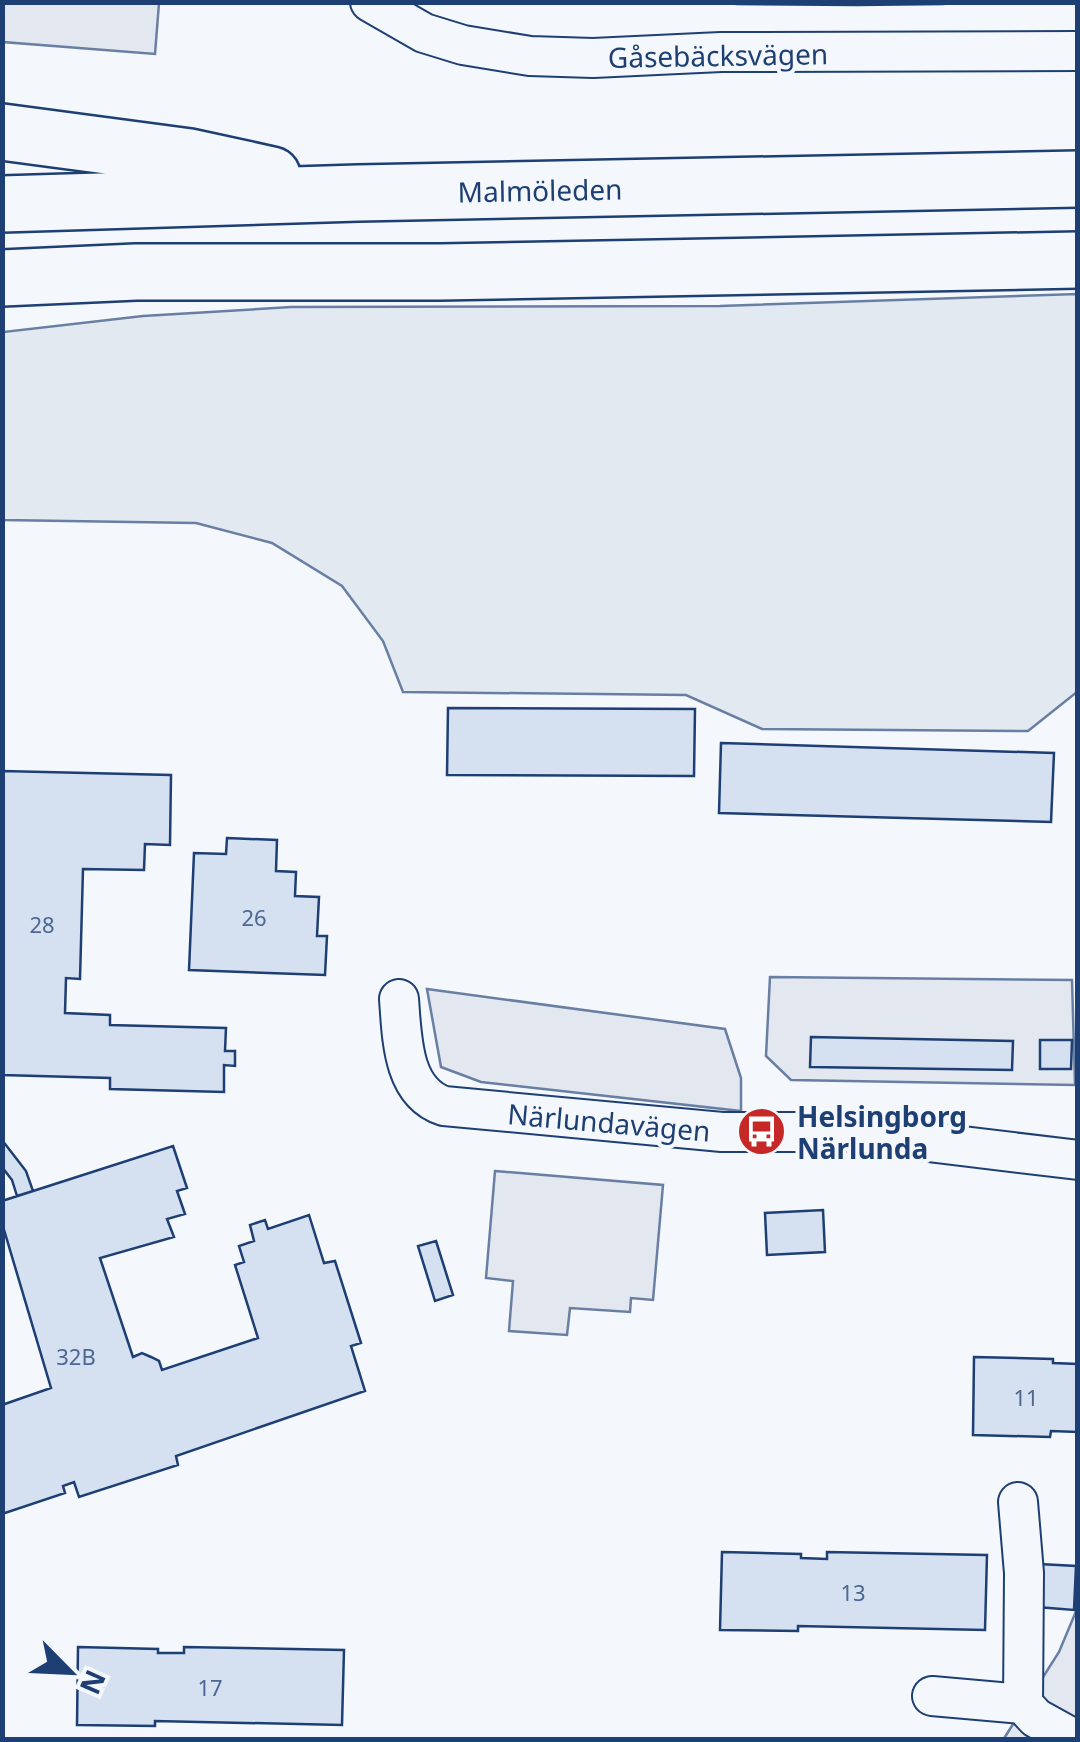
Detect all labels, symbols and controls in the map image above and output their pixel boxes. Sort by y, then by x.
street label: Gåsebäcksvägen [608,34,828,76]
street label: Malmöleden [457,170,623,210]
house number: 26 [241,902,267,932]
house number: 28 [29,909,55,939]
street label: Närlundavägen [506,1094,712,1150]
place label: Helsingborg Närlunda [797,1097,967,1167]
bus stop icon: Helsingborg Närlunda [736,1106,788,1158]
house number: 32B [56,1341,96,1371]
house number: 11 [1013,1382,1039,1412]
house number: 13 [840,1577,866,1607]
north arrow [20,1622,120,1722]
text: N [72,1664,116,1701]
house number: 17 [197,1672,223,1702]

